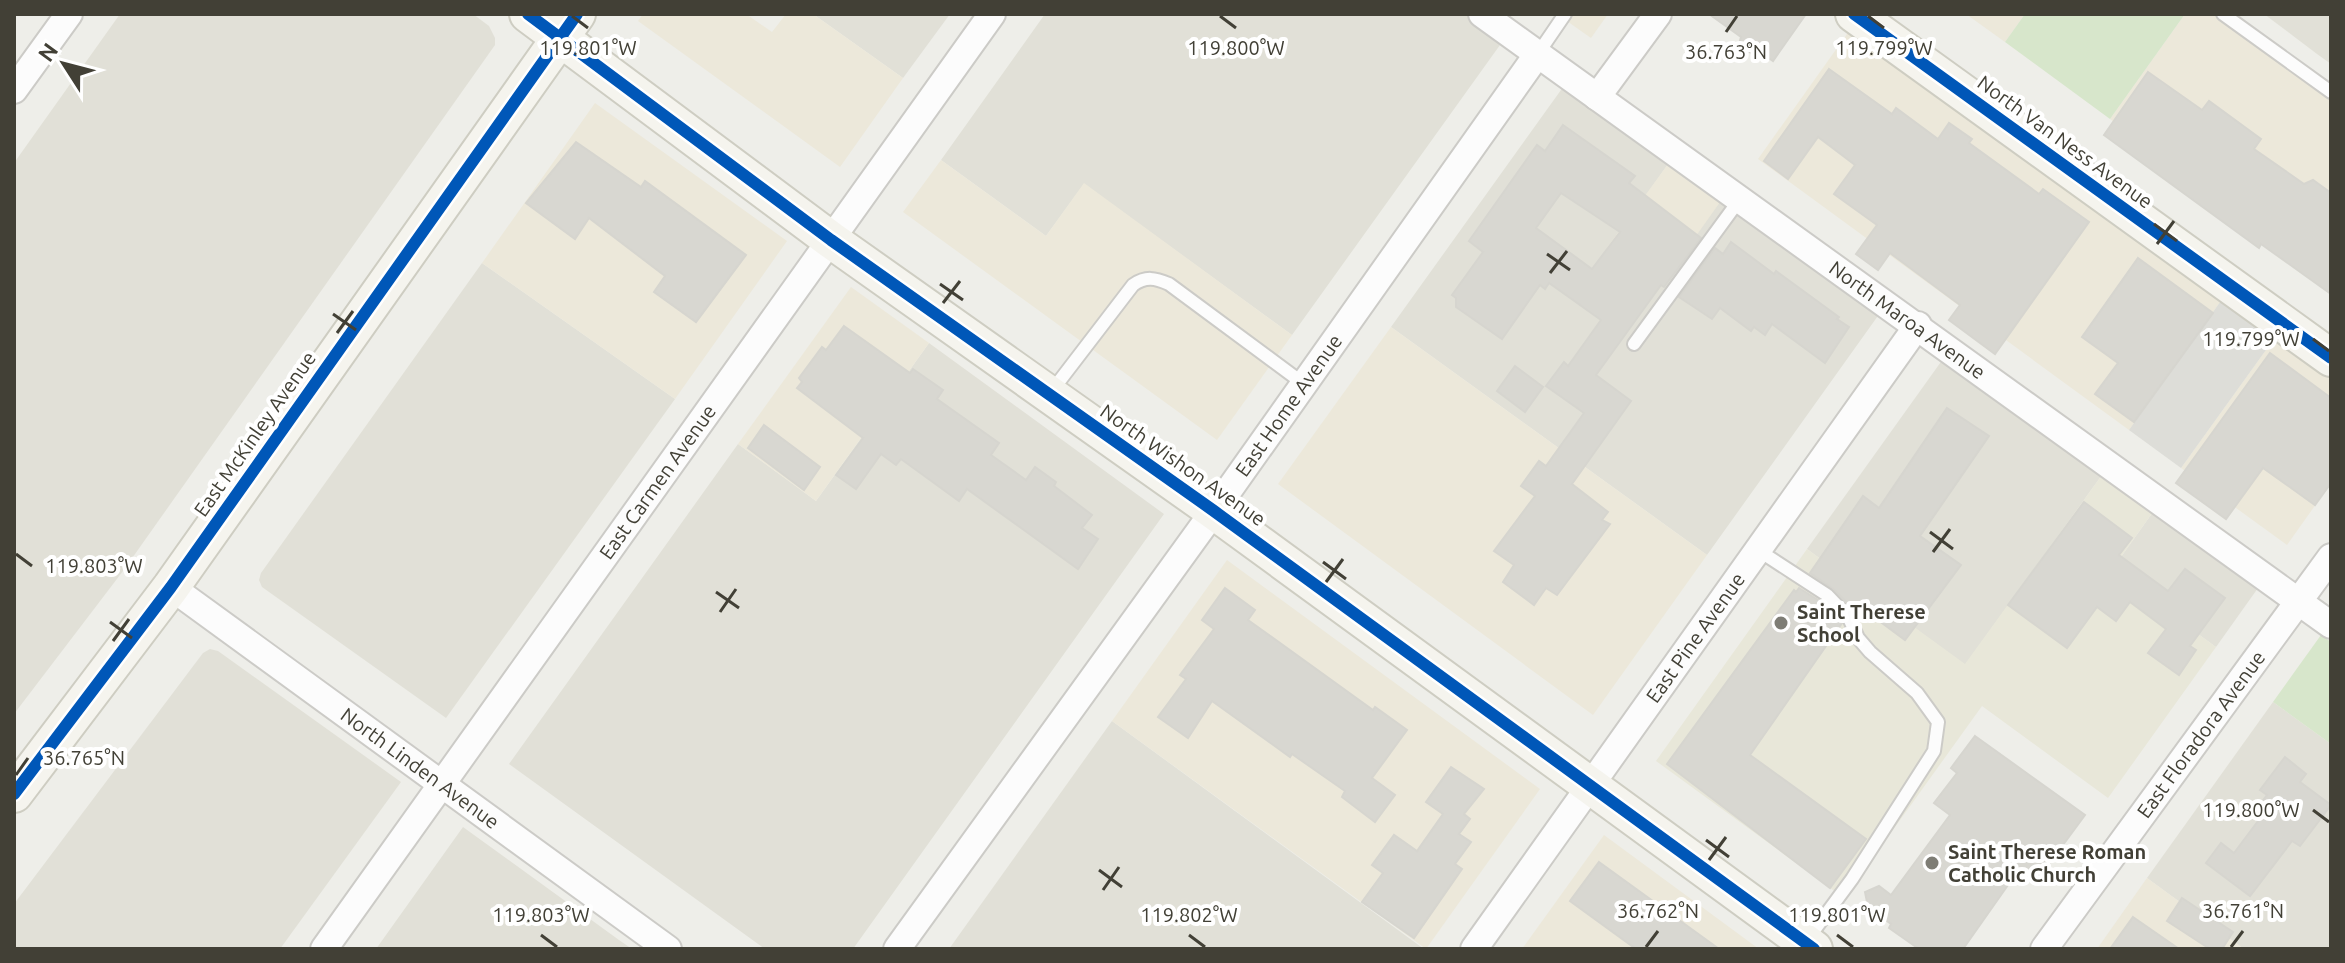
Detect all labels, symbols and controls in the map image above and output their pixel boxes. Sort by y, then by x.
north arrow [24,24,104,104]
text: 119.801°W [539,36,637,59]
text: 119.800°W [1187,36,1285,59]
text: 119.799°W [1835,36,1933,59]
text: N [32,38,62,66]
text: 36.763°N [1685,40,1767,63]
street label: North Van Ness Avenue [1973,70,2157,213]
street label: North Maroa Avenue [1825,256,1990,384]
text: 119.799°W [2202,327,2300,350]
street label: East Home Avenue [1230,330,1346,481]
street label: East McKinley Avenue [189,347,320,521]
street label: North Wishon Avenue [1096,399,1270,530]
street label: East Carmen Avenue [594,400,720,563]
text: 119.803°W [45,554,143,577]
street label: East Pine Avenue [1641,568,1749,707]
place label: Saint Therese School [1797,600,1926,646]
marker: Saint Therese School [1772,614,1790,632]
street label: East Floradora Avenue [2132,646,2269,822]
street label: North Linden Avenue [337,703,504,833]
text: 36.765°N [43,746,125,769]
text: 119.800°W [2202,798,2300,821]
place label: Saint Therese Roman Catholic Church [1948,840,2146,886]
marker: Saint Therese Roman Catholic Church [1923,854,1941,872]
text: 36.762°N [1617,899,1699,922]
text: 36.761°N [2202,899,2284,922]
text: 119.803°W [492,903,590,926]
text: 119.802°W [1140,903,1238,926]
text: 119.801°W [1788,903,1886,926]

